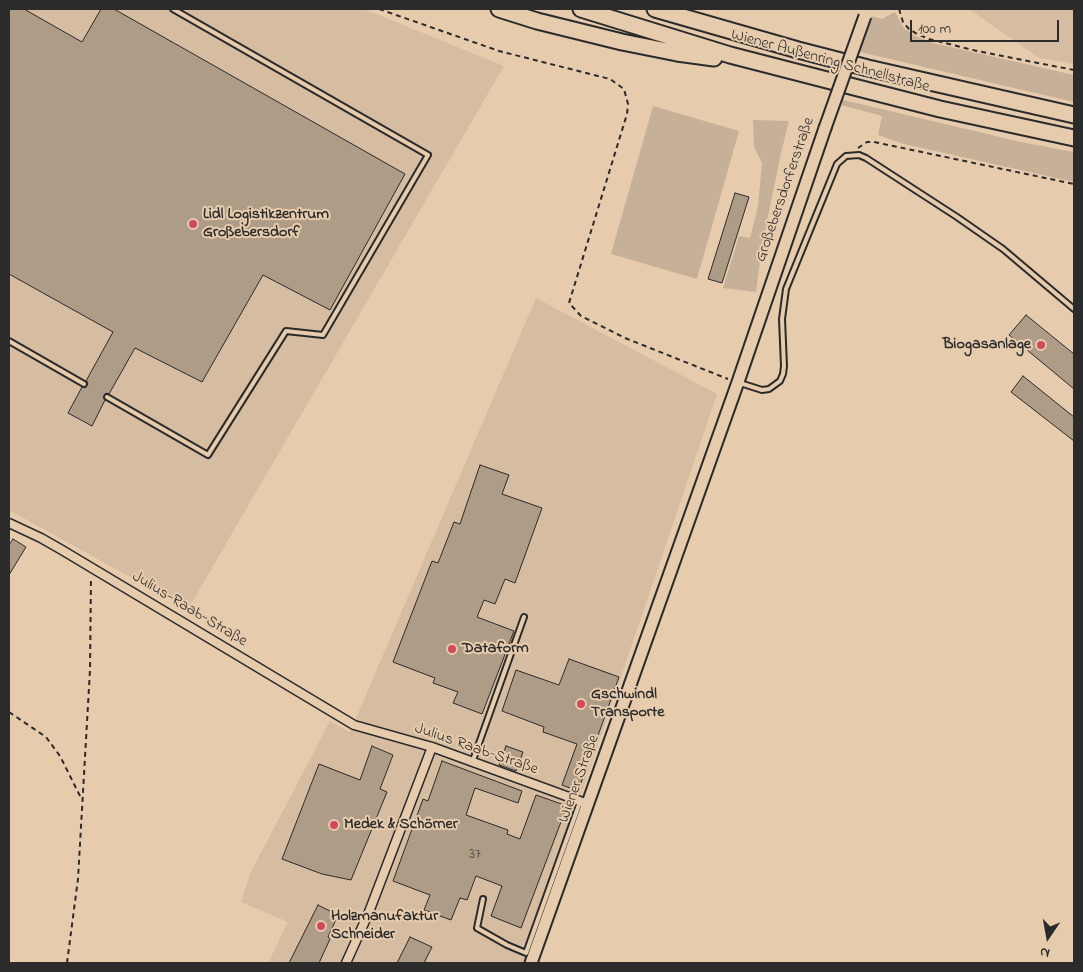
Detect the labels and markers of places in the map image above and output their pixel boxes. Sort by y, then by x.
place label: Lidl Logistikzentrum Großebersdorf [203,205,329,243]
marker: Lidl Logistikzentrum Großebersdorf [187,218,199,230]
place label: Biogasanlage [943,335,1031,355]
marker: Biogasanlage [1035,339,1047,351]
place label: Dataform [462,639,529,659]
marker: Dataform [446,643,458,655]
place label: Gschwindl Transporte [591,685,664,723]
marker: Gschwindl Transporte [575,698,587,710]
place label: Medek & Schörner [344,815,458,835]
marker: Medek & Schörner [328,819,340,831]
place label: Holzmanufaktur Schneider [331,907,438,945]
marker: Holzmanufaktur Schneider [315,920,327,932]

